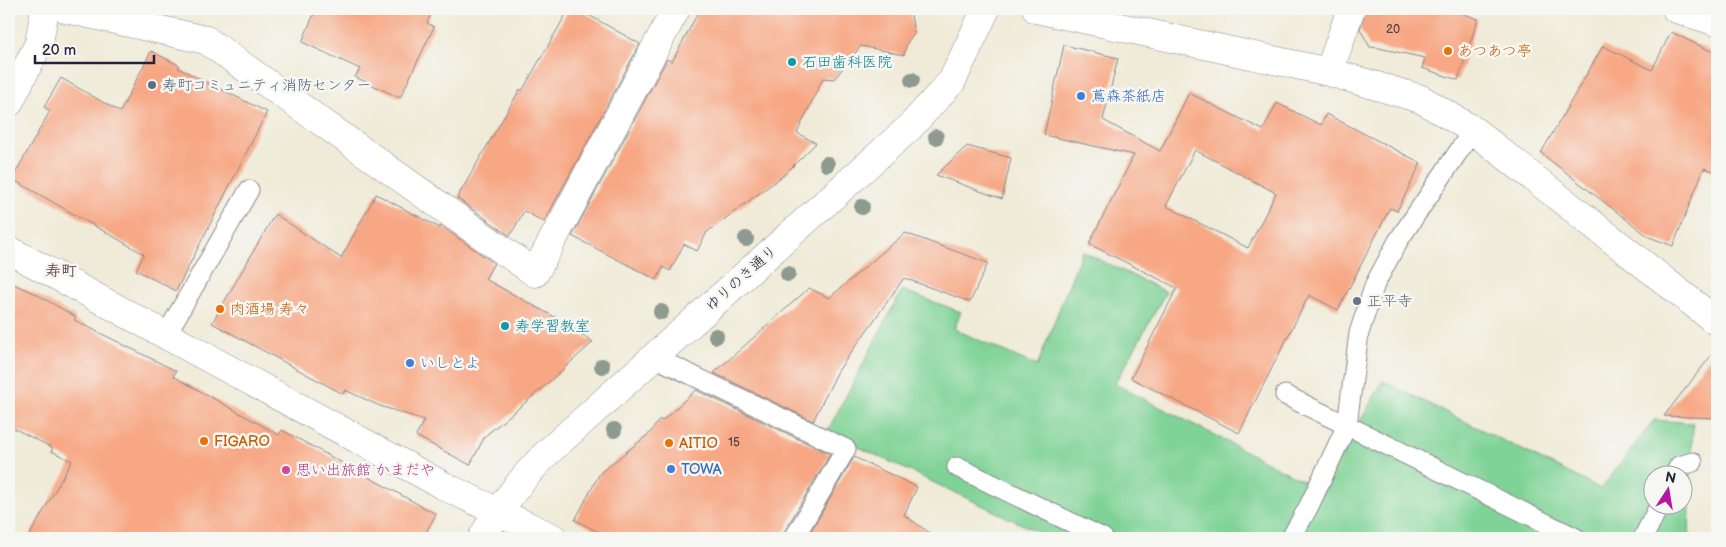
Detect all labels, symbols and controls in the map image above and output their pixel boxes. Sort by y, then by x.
house number: 20 [1386,22,1400,37]
scale bar [35,32,154,64]
text: 20 m [42,41,76,60]
place label: あつあつ亭 [1458,42,1532,61]
marker: あつあつ亭 [1442,45,1454,57]
place label: 石田歯科医院 [802,53,892,72]
marker: 石田歯科医院 [786,56,798,68]
place label: 寿町コミュニティ消防センター [162,76,371,95]
marker: 寿町コミュニティ消防センター [146,79,158,91]
place label: 蔦森茶紙店 [1091,87,1166,106]
marker: 蔦森茶紙店 [1075,90,1087,102]
street label: ゆりのき通り [702,241,781,316]
district label: 寿町 [45,262,77,281]
place label: 正平寺 [1367,292,1412,311]
marker: 正平寺 [1351,295,1363,307]
place label: 肉酒場 寿々 [230,300,309,319]
marker: 肉酒場 寿々 [214,303,226,315]
place label: 寿学習教室 [515,317,590,336]
marker: 寿学習教室 [499,320,511,332]
place label: いしとよ [420,354,480,373]
marker: いしとよ [404,357,416,369]
place label: FIGARO [214,432,270,451]
place label: AITIO [679,434,718,453]
marker: FIGARO [198,435,210,447]
house number: 15 [728,435,740,450]
marker: AITIO [663,437,675,449]
place label: TOWA [681,460,723,479]
place label: 思い出旅館 かまだや [296,461,435,480]
marker: TOWA [665,463,677,475]
marker: 思い出旅館 かまだや [280,464,292,476]
north arrow [1644,464,1694,514]
text: N [1664,468,1678,487]

